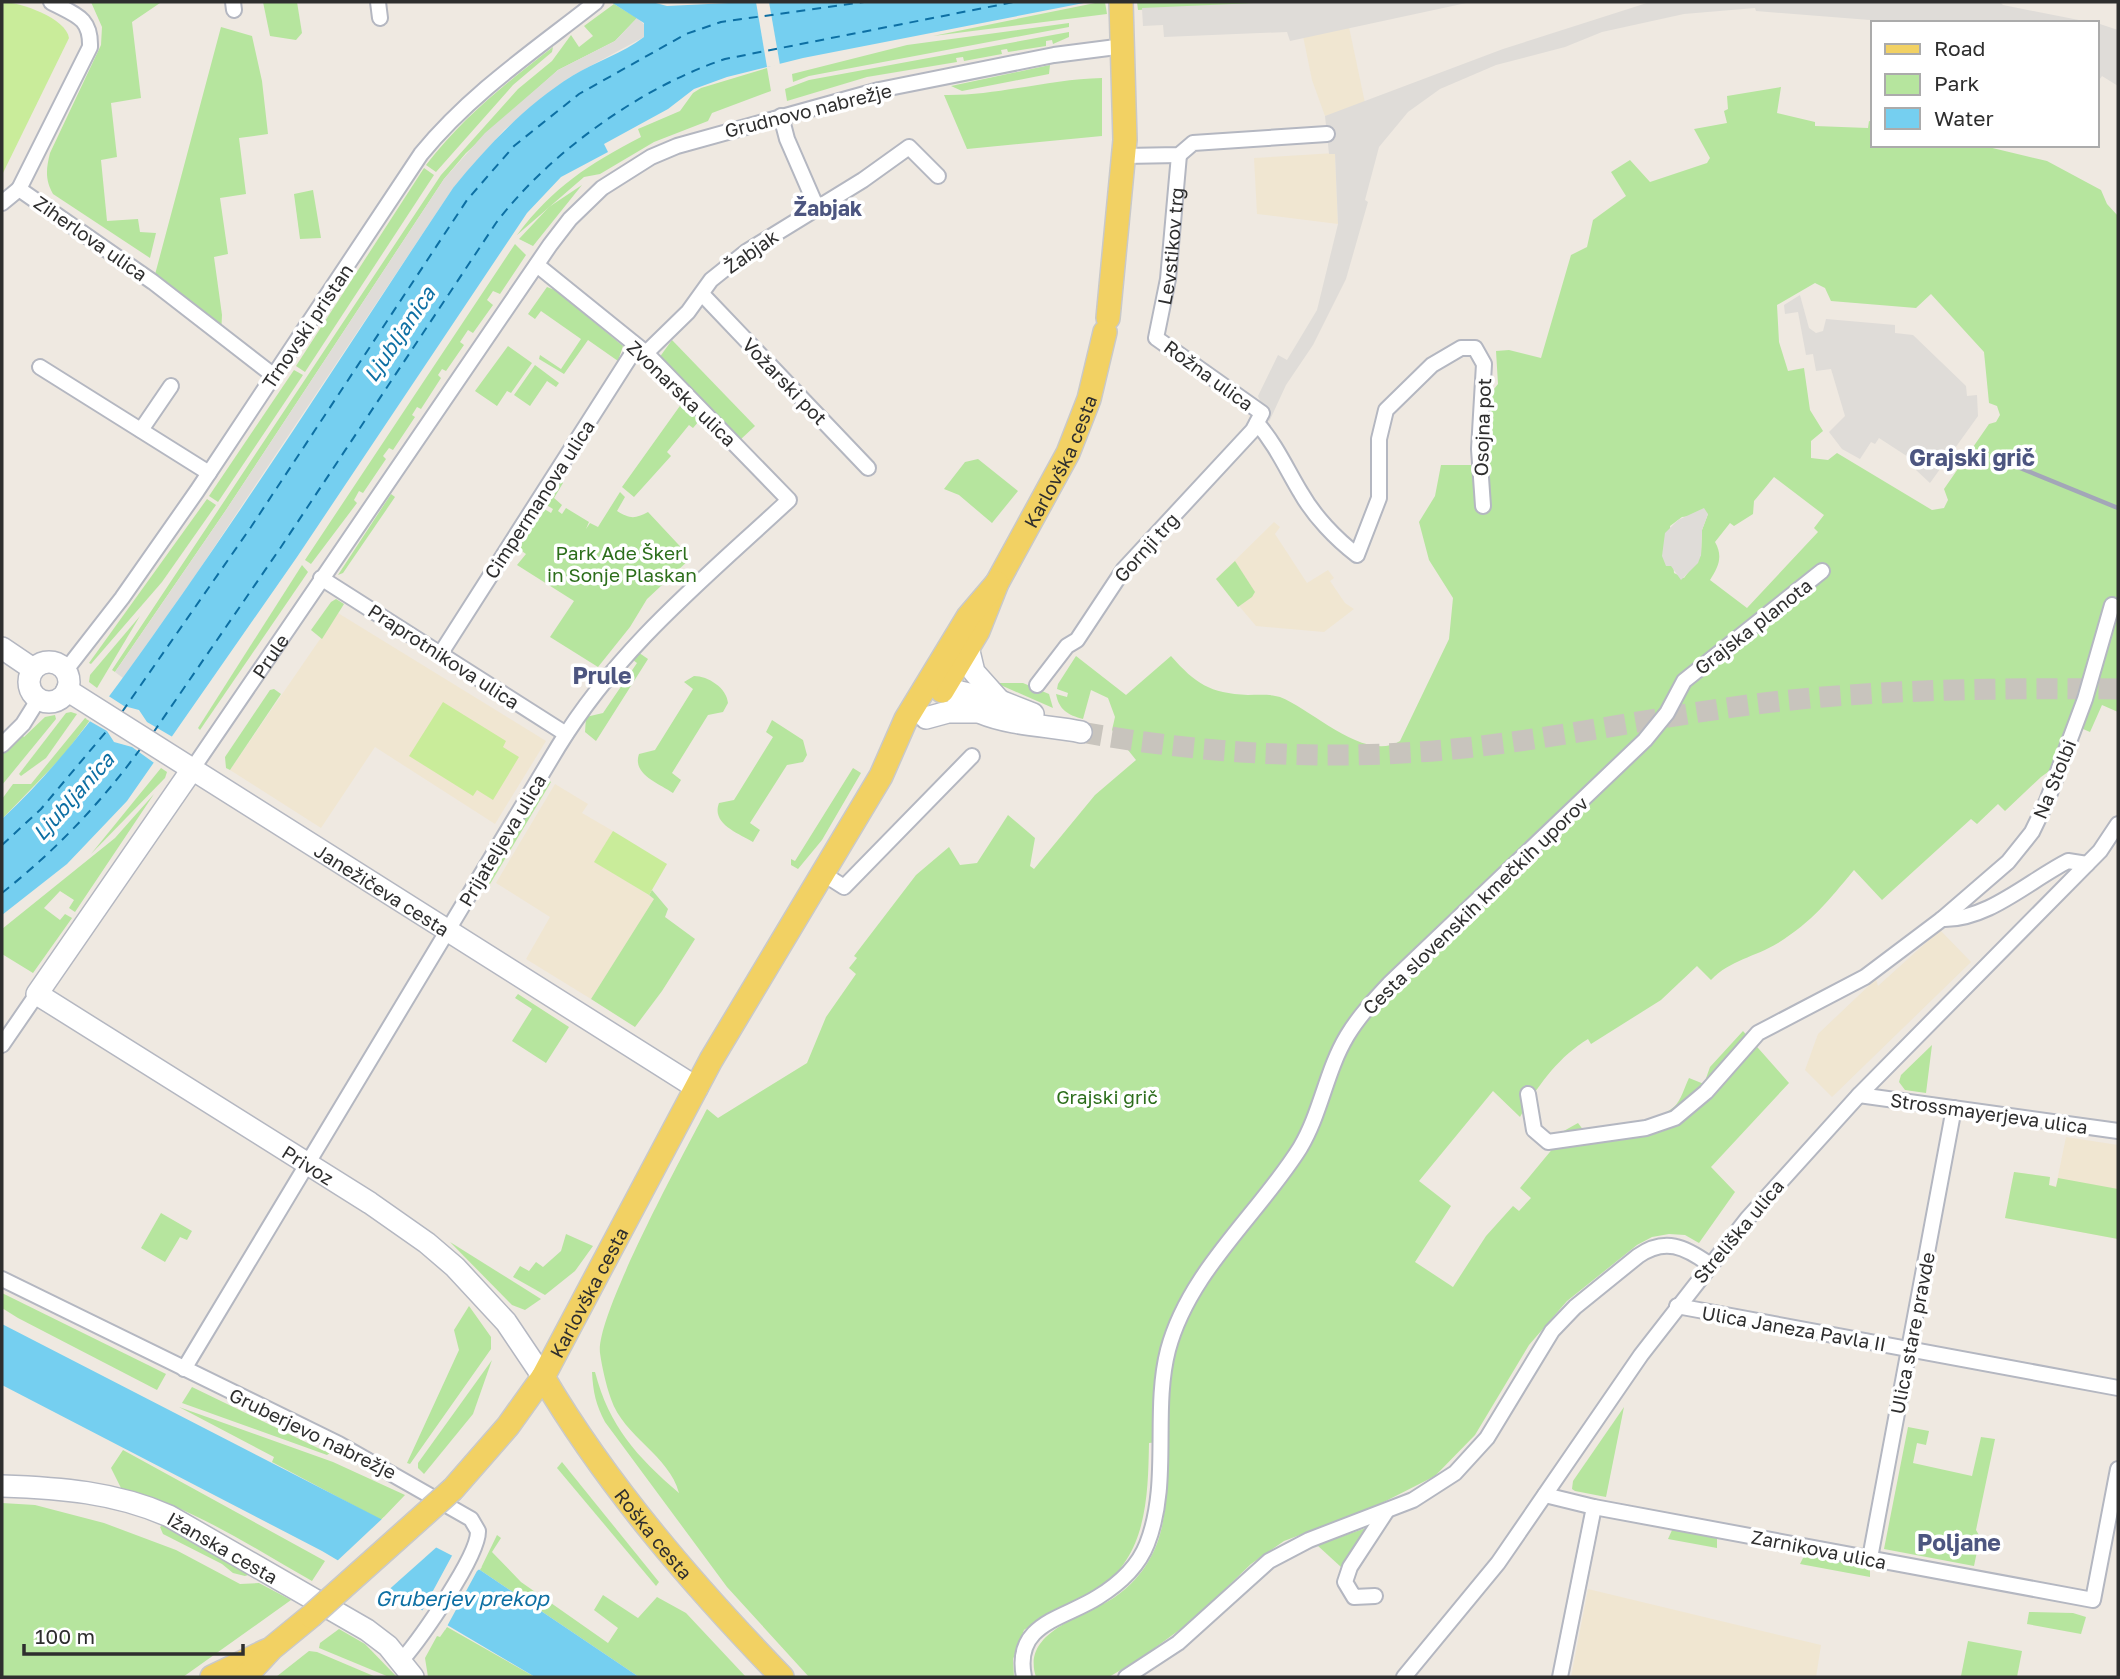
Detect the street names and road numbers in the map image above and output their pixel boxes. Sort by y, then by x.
street label: Grudnovo nabrežje [722,78,894,142]
street label: Levstikov trg [1152,186,1188,307]
street label: Ziherlova ulica [30,190,152,286]
street label: Žabjak [720,224,783,278]
street label: Trnovski pristan [257,259,357,393]
street label: Vožarski pot [738,333,832,429]
street label: Zvonarska ulica [623,335,741,451]
street label: Rožna ulica [1160,335,1258,415]
street label: Osojna pot [1469,377,1495,477]
street label: Karlovška cesta [1018,391,1101,531]
street label: Cimpermanova ulica [479,415,599,583]
street label: Gornji trg [1109,508,1183,586]
street label: Grajska planota [1690,573,1816,679]
street label: Praprotnikova ulica [364,598,524,714]
street label: Prule [247,629,293,682]
street label: Na Stolbi [2028,736,2080,822]
street label: Prijateljeva ulica [453,770,551,910]
street label: Cesta slovenskih kmečkih uporov [1358,791,1593,1019]
street label: Janežičeva cesta [311,838,454,940]
street label: Strossmayerjeva ulica [1889,1088,2089,1138]
street label: Privoz [278,1140,338,1189]
street label: Streliška ulica [1688,1174,1788,1288]
street label: Karlovška cesta [544,1223,632,1361]
street label: Ulica stare pravde [1885,1250,1939,1416]
street label: Ulica Janeza Pavla II [1700,1300,1888,1356]
street label: Gruberjevo nabrežje [226,1383,400,1483]
street label: Roška cesta [610,1483,698,1583]
street label: Ižanska cesta [163,1506,282,1588]
street label: Zarnikova ulica [1750,1525,1888,1573]

